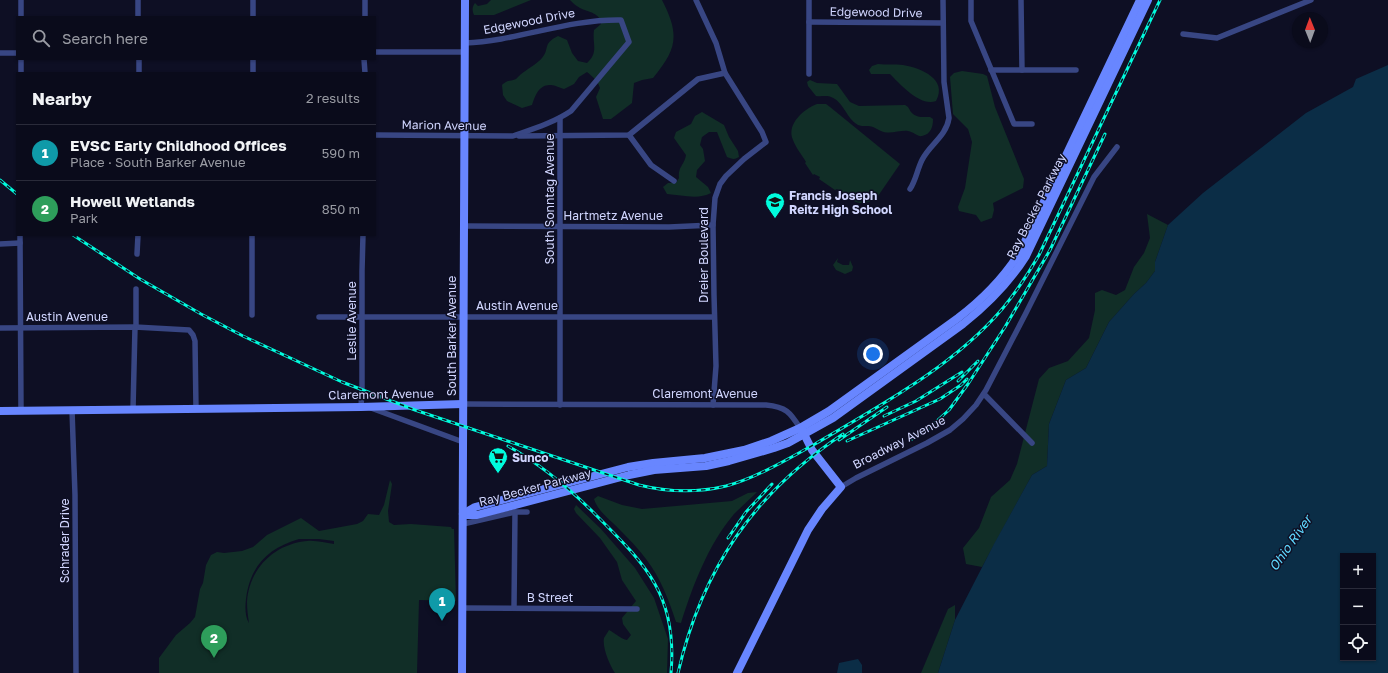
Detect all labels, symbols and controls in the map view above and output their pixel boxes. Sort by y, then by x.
street label: Edgewood Drive [829,4,923,20]
street label: Edgewood Drive [482,5,576,37]
north arrow [1292,12,1328,48]
search box [16,16,376,60]
icon: search [30,27,52,49]
text: Search here [62,29,148,47]
text: Nearby [32,88,92,109]
text: 2 results [306,90,360,106]
street label: Marion Avenue [401,117,487,133]
street label: South Sonntag Avenue [542,133,557,265]
text: EVSC Early Childhood Offices [70,136,287,154]
text: 1 [42,145,48,161]
text: 590 m [322,145,360,161]
street label: Ray Becker Parkway [1003,151,1069,261]
text: Place · South Barker Avenue [70,154,245,170]
place label: Francis Joseph Reitz High School [789,188,892,217]
school or university icon: Francis Joseph Reitz High School [764,191,786,219]
text: Howell Wetlands [70,192,195,210]
text: 2 [41,201,49,217]
text: 850 m [322,201,360,217]
street label: Dreier Boulevard [696,207,711,303]
street label: Hartmetz Avenue [563,208,663,223]
text: Park [70,210,98,226]
street label: South Barker Avenue [444,276,459,396]
street label: Leslie Avenue [344,281,359,361]
street label: Austin Avenue [476,298,558,313]
street label: Austin Avenue [26,309,108,324]
your location [863,344,883,364]
street label: Claremont Avenue [328,386,434,402]
street label: Claremont Avenue [652,386,758,401]
street label: Broadway Avenue [850,412,948,472]
supermarket icon: Sunco [487,446,509,474]
place label: Sunco [512,450,549,465]
street label: Ray Becker Parkway [477,465,593,509]
street label: Schrader Drive [57,499,72,583]
water label: Ohio River [1265,511,1316,574]
map controls [1340,553,1376,661]
button: + [1340,553,1376,589]
pin: 1 [429,588,455,621]
button: − [1340,589,1376,625]
street label: B Street [527,590,573,605]
pin: 2 [201,625,227,658]
button: locate [1340,625,1376,661]

